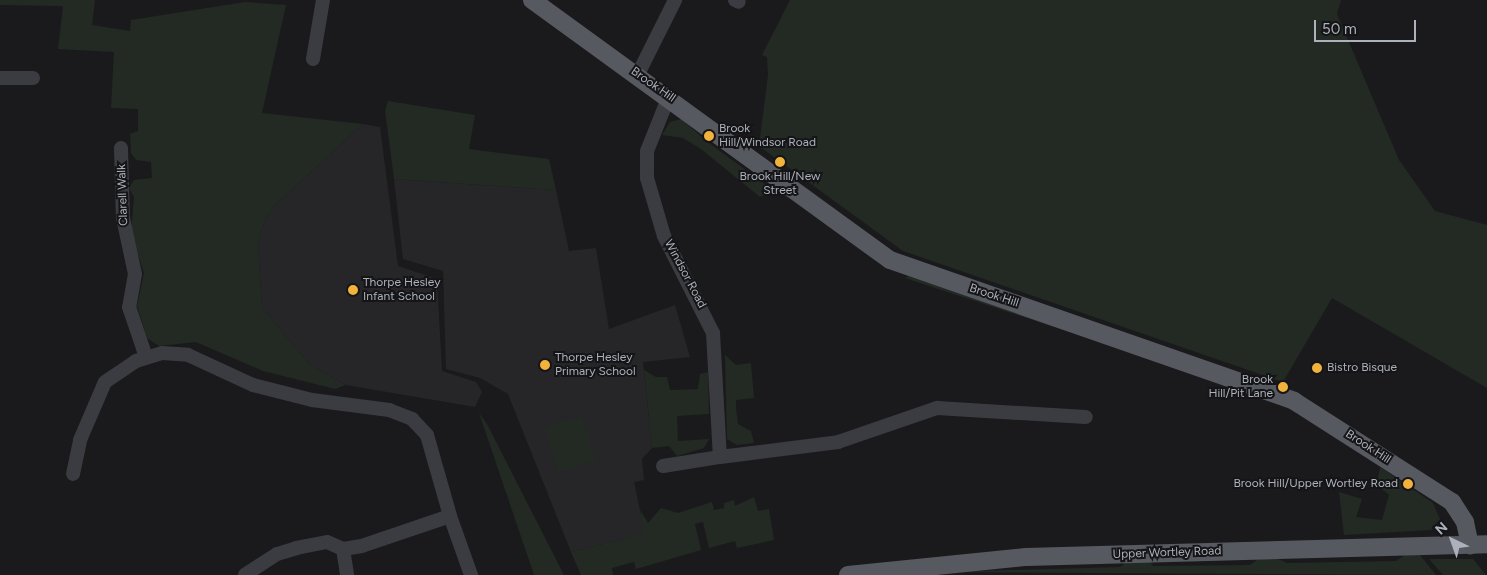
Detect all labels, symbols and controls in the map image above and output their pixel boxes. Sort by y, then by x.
scale bar [1317,10,1420,42]
text: 50 m [1322,20,1357,38]
street label: Brook Hill [628,64,678,106]
place label: Brook Hill/Windsor Road [719,122,816,150]
marker: Brook Hill/Windsor Road [703,130,715,142]
marker: Brook Hill/New Street [774,156,786,168]
street label: Clarell Walk [115,164,131,226]
place label: Brook Hill/New Street [740,170,820,198]
street label: Windsor Road [661,237,709,311]
place label: Thorpe Hesley Infant School [363,276,440,304]
street label: Brook Hill [967,281,1021,311]
marker: Thorpe Hesley Infant School [347,284,359,296]
place label: Thorpe Hesley Primary School [555,351,636,379]
marker: Thorpe Hesley Primary School [539,359,551,371]
place label: Bistro Bisque [1327,361,1397,375]
marker: Bistro Bisque [1311,362,1323,374]
place label: Brook Hill/Pit Lane [1208,373,1273,401]
marker: Brook Hill/Pit Lane [1277,381,1289,393]
street label: Brook Hill [1343,427,1393,467]
place label: Brook Hill/Upper Wortley Road [1233,477,1398,491]
marker: Brook Hill/Upper Wortley Road [1402,478,1414,490]
north arrow [1427,515,1477,565]
text: N [1432,519,1451,538]
street label: Upper Wortley Road [1112,544,1222,562]

